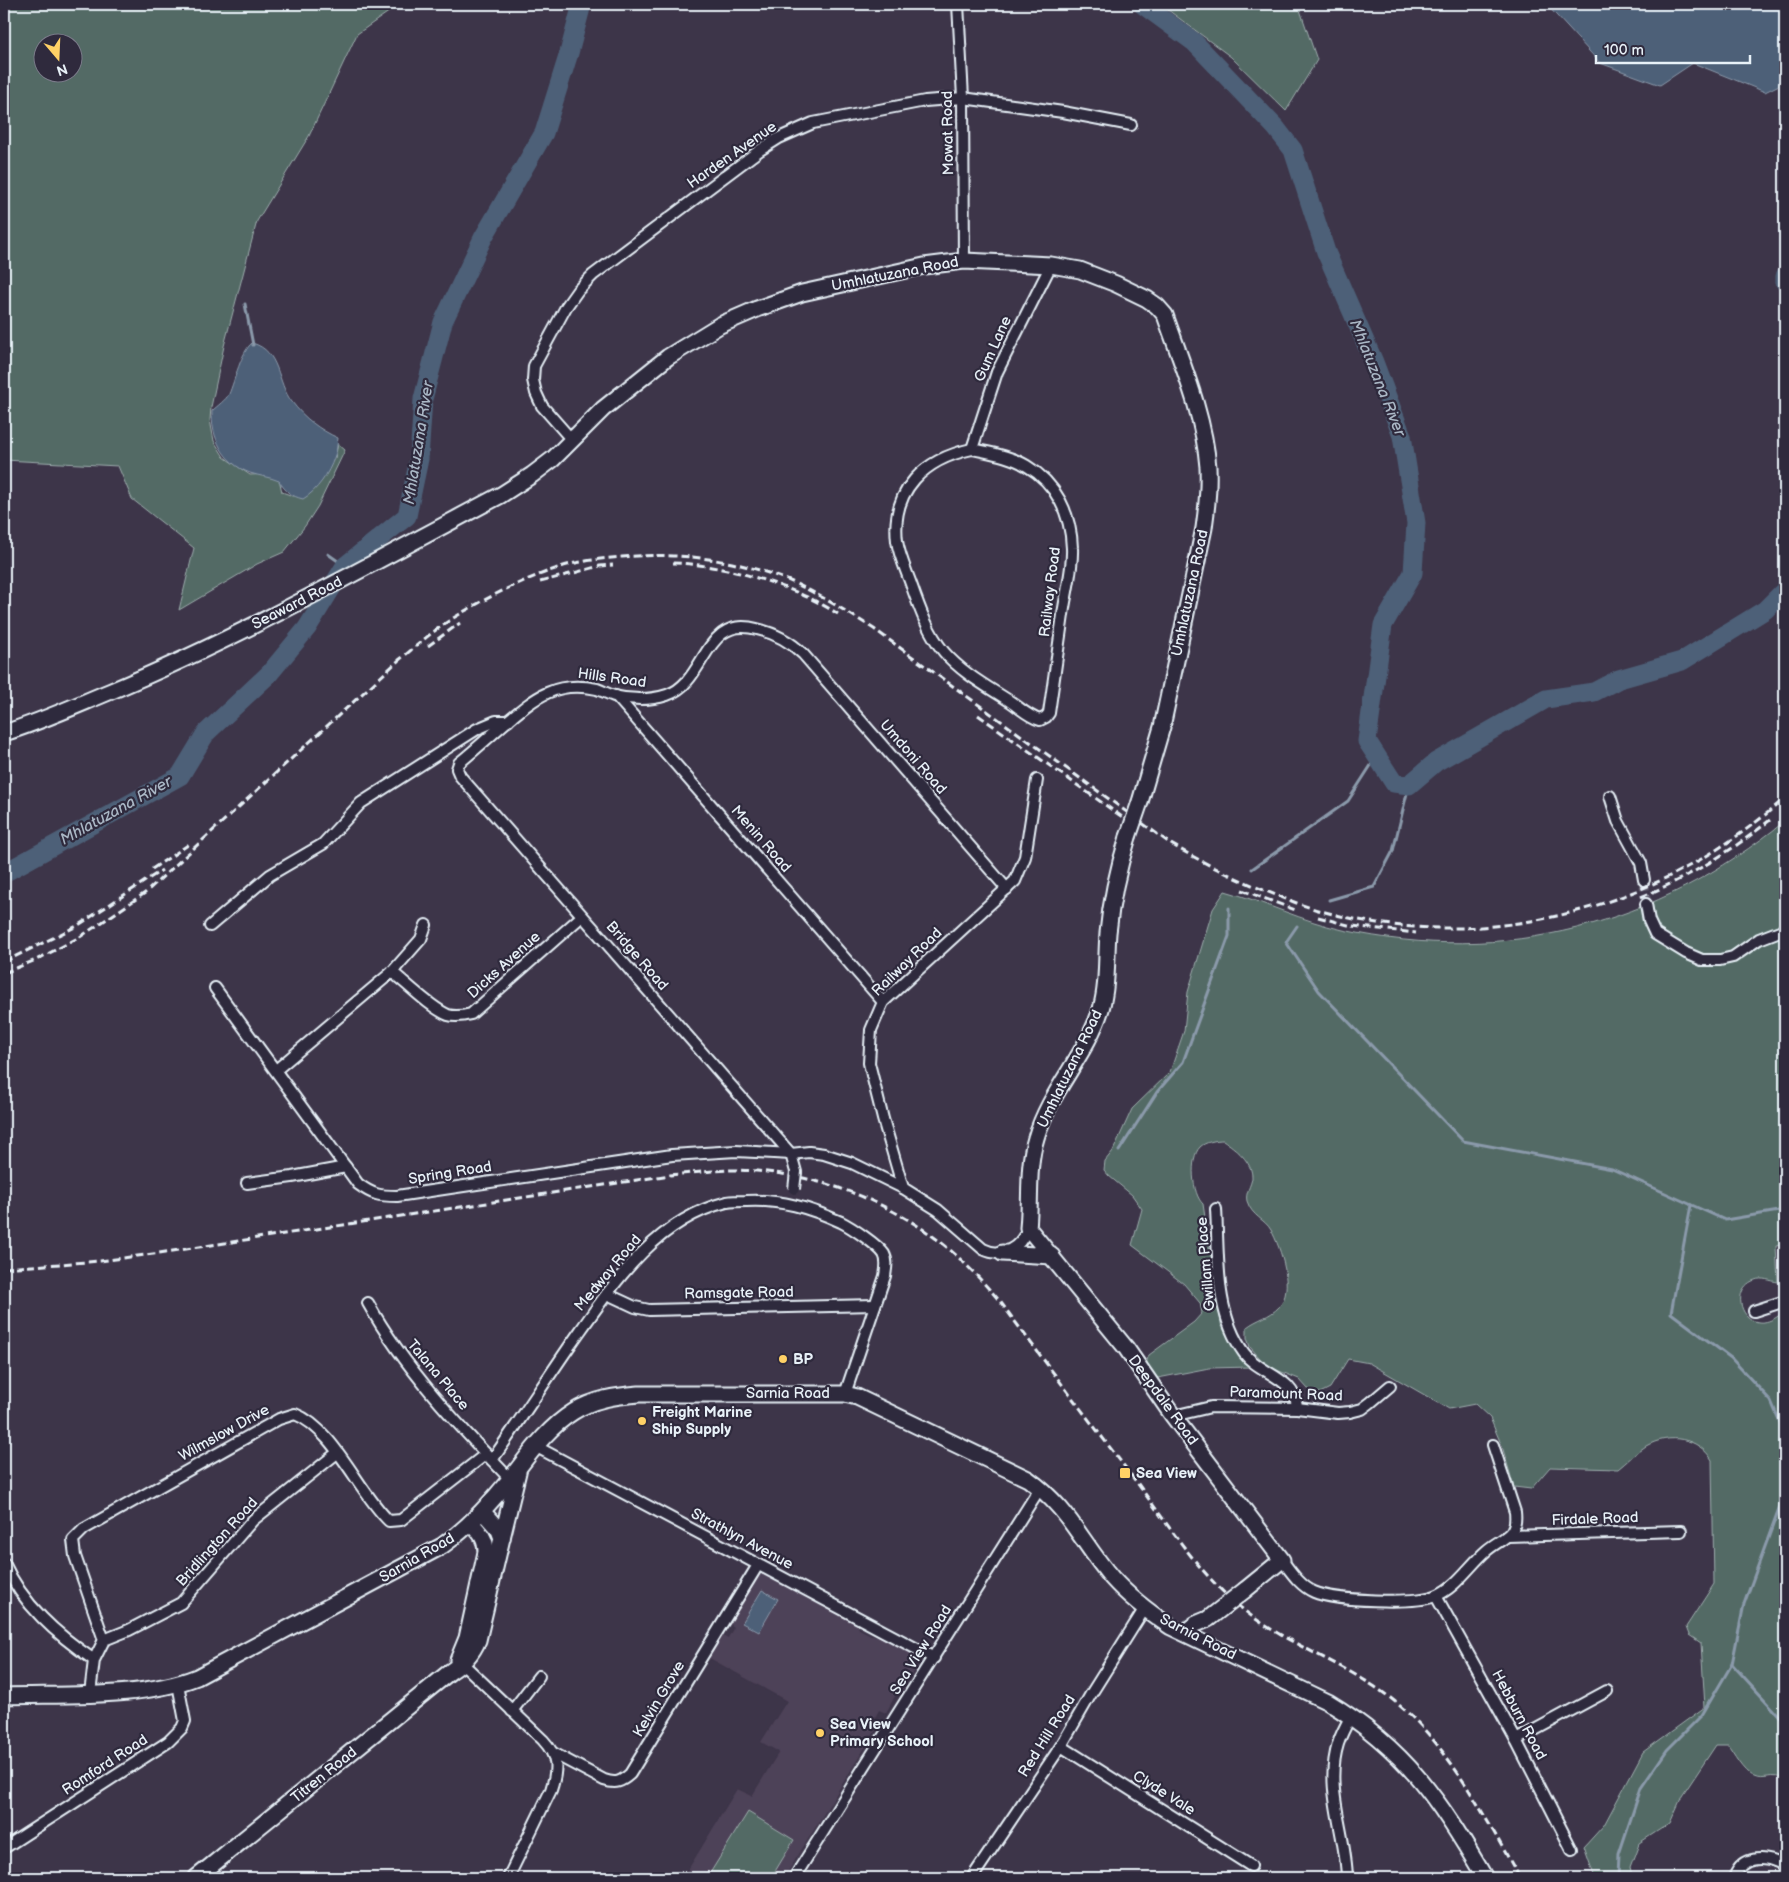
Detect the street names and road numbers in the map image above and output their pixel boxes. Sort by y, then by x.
street label: Mowat Road [938,90,958,176]
street label: Harden Avenue [684,117,780,193]
street label: Umhlatuzana Road [830,252,960,296]
street label: Gum Lane [970,313,1016,385]
street label: Umhlatuzana Road [1167,528,1213,658]
street label: Railway Road [1035,546,1065,638]
street label: Seaward Road [249,572,345,634]
street label: Hills Road [577,664,647,692]
street label: Umdoni Road [875,716,951,798]
street label: Menin Road [727,802,795,876]
street label: Bridge Road [602,917,672,995]
street label: Railway Road [868,924,946,1000]
street label: Dicks Avenue [464,927,544,1003]
street label: Umhlatuzana Road [1033,1007,1107,1131]
street label: Spring Road [407,1157,493,1189]
street label: Gwillam Place [1192,1216,1220,1312]
street label: Medway Road [570,1231,646,1315]
street label: Ramsgate Road [684,1283,794,1303]
street label: Talana Place [403,1336,473,1414]
street label: Deepdale Road [1124,1351,1202,1449]
street label: Paramount Road [1229,1383,1343,1405]
street label: Sarnia Road [746,1384,830,1403]
street label: Wilmslow Drive [175,1400,273,1466]
street label: Bridlington Road [172,1494,262,1590]
street label: Strathlyn Avenue [688,1504,797,1574]
street label: Firdale Road [1551,1508,1639,1530]
street label: Sarnia Road [376,1529,458,1587]
street label: Sea View Road [886,1602,956,1698]
street label: Sarnia Road [1156,1610,1240,1664]
street label: Kelvin Grove [629,1657,689,1741]
street label: Hebburn Road [1487,1667,1551,1763]
street label: Red Hill Road [1014,1691,1080,1781]
street label: Romford Road [59,1730,151,1800]
street label: Titren Road [287,1743,361,1807]
street label: Clyde Vale [1129,1766,1199,1820]

